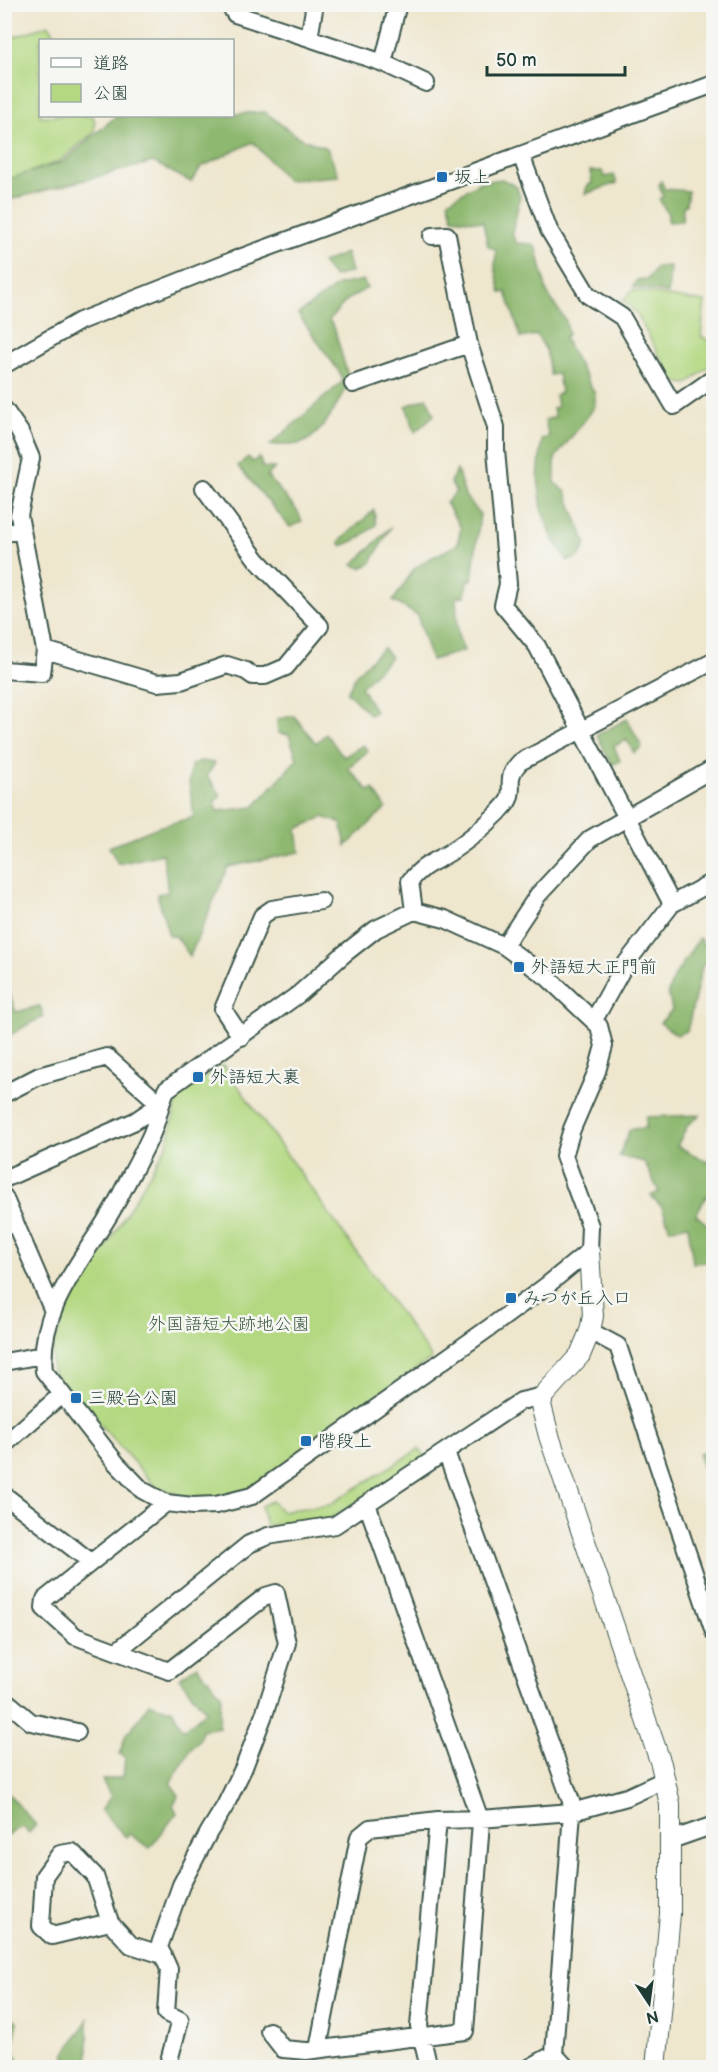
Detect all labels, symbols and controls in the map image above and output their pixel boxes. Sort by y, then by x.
legend [39,39,234,117]
scale bar [487,39,625,77]
text: 50 m [496,50,537,71]
text: 道路 [93,53,129,74]
text: 公園 [93,83,129,104]
place label: 坂上 [454,167,490,188]
marker: 坂上 [435,170,449,184]
place label: 外語短大正門前 [531,957,657,978]
marker: 外語短大正門前 [512,960,526,974]
place label: 外語短大裏 [210,1067,300,1088]
marker: 外語短大裏 [191,1070,205,1084]
place label: みつが丘入口 [523,1288,631,1309]
marker: みつが丘入口 [504,1291,518,1305]
park label: 外国語短大跡地公園 [148,1314,310,1335]
place label: 三殿台公園 [88,1388,178,1409]
marker: 三殿台公園 [69,1391,83,1405]
place label: 階段上 [318,1431,372,1452]
marker: 階段上 [299,1434,313,1448]
north arrow [619,1973,679,2033]
text: N [644,2006,660,2027]

